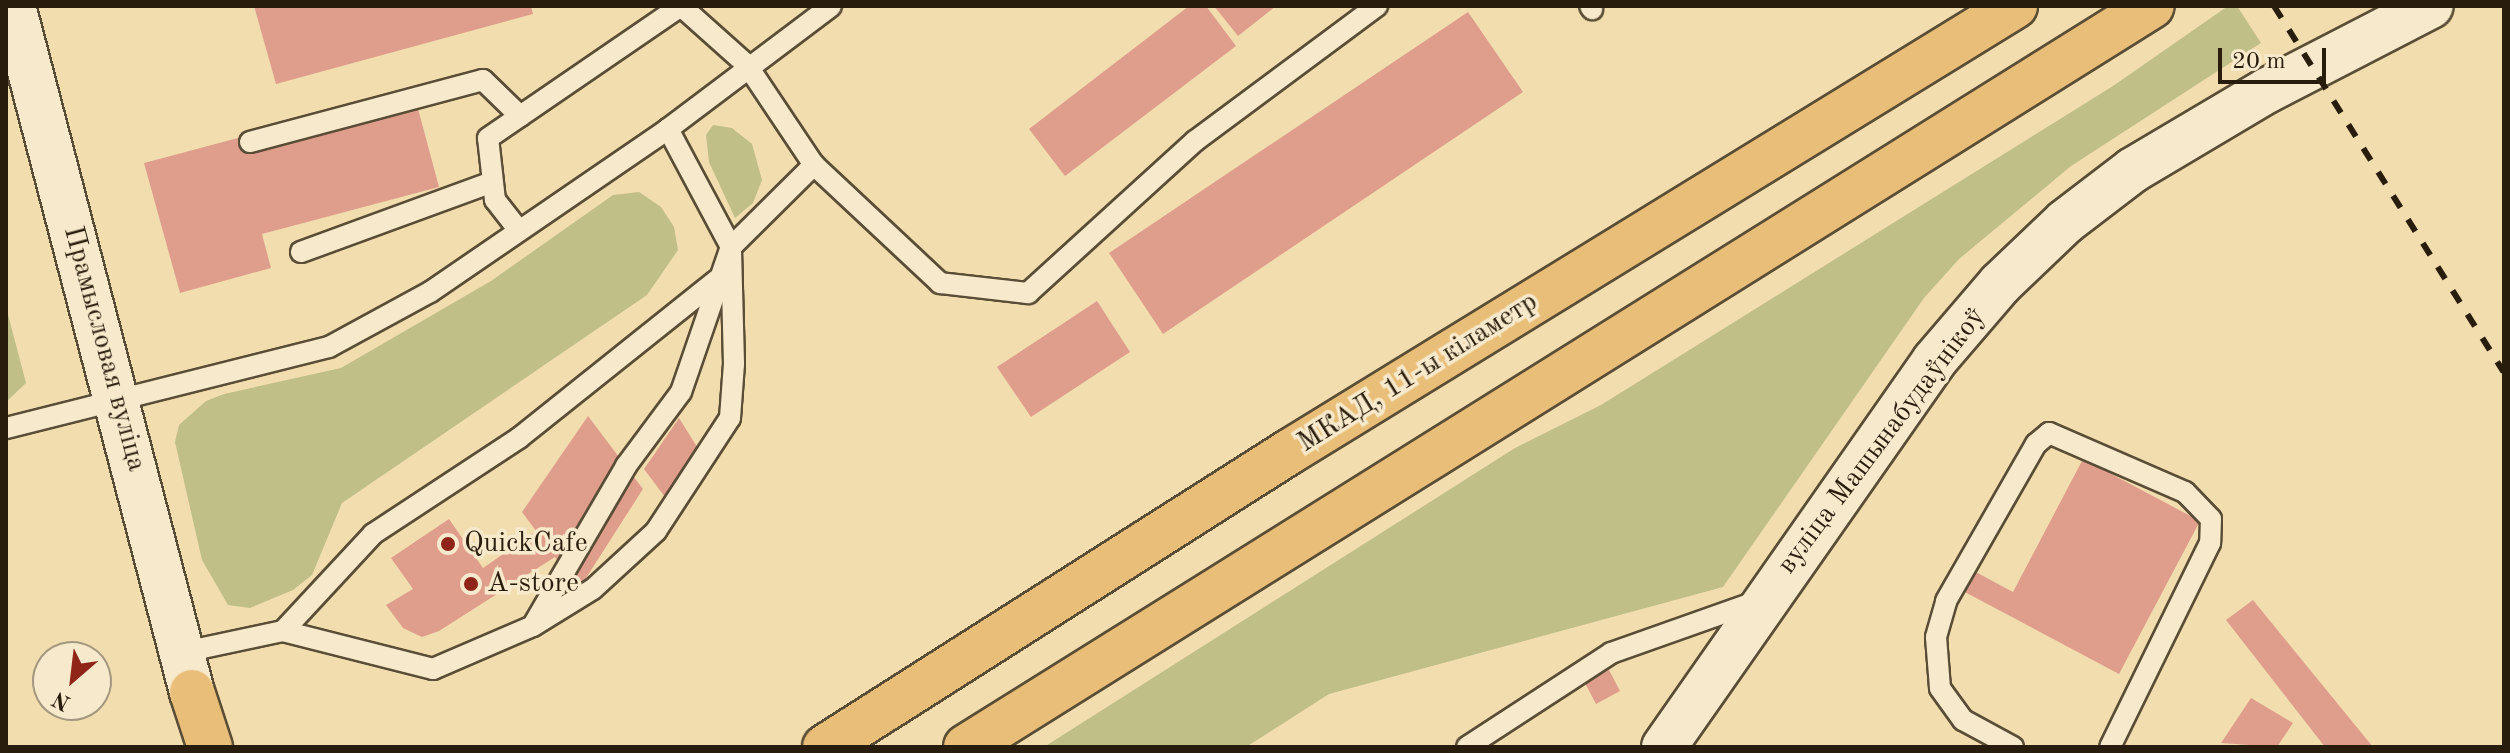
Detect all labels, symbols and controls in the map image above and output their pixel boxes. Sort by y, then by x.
scale bar [2222,32,2330,82]
text: 20 m [2232,50,2286,74]
street label: Прамысловая вуліца [55,223,153,475]
street label: МКАД, 11-ы кіламетр [1292,286,1544,460]
street label: вуліца Машынабудаўнікоў [1771,301,1993,581]
place label: QuickCafe [464,527,588,561]
marker: QuickCafe [439,535,457,553]
place label: А-store [487,567,579,601]
marker: А-store [462,575,480,593]
north arrow [32,641,112,721]
text: N [49,687,74,714]

